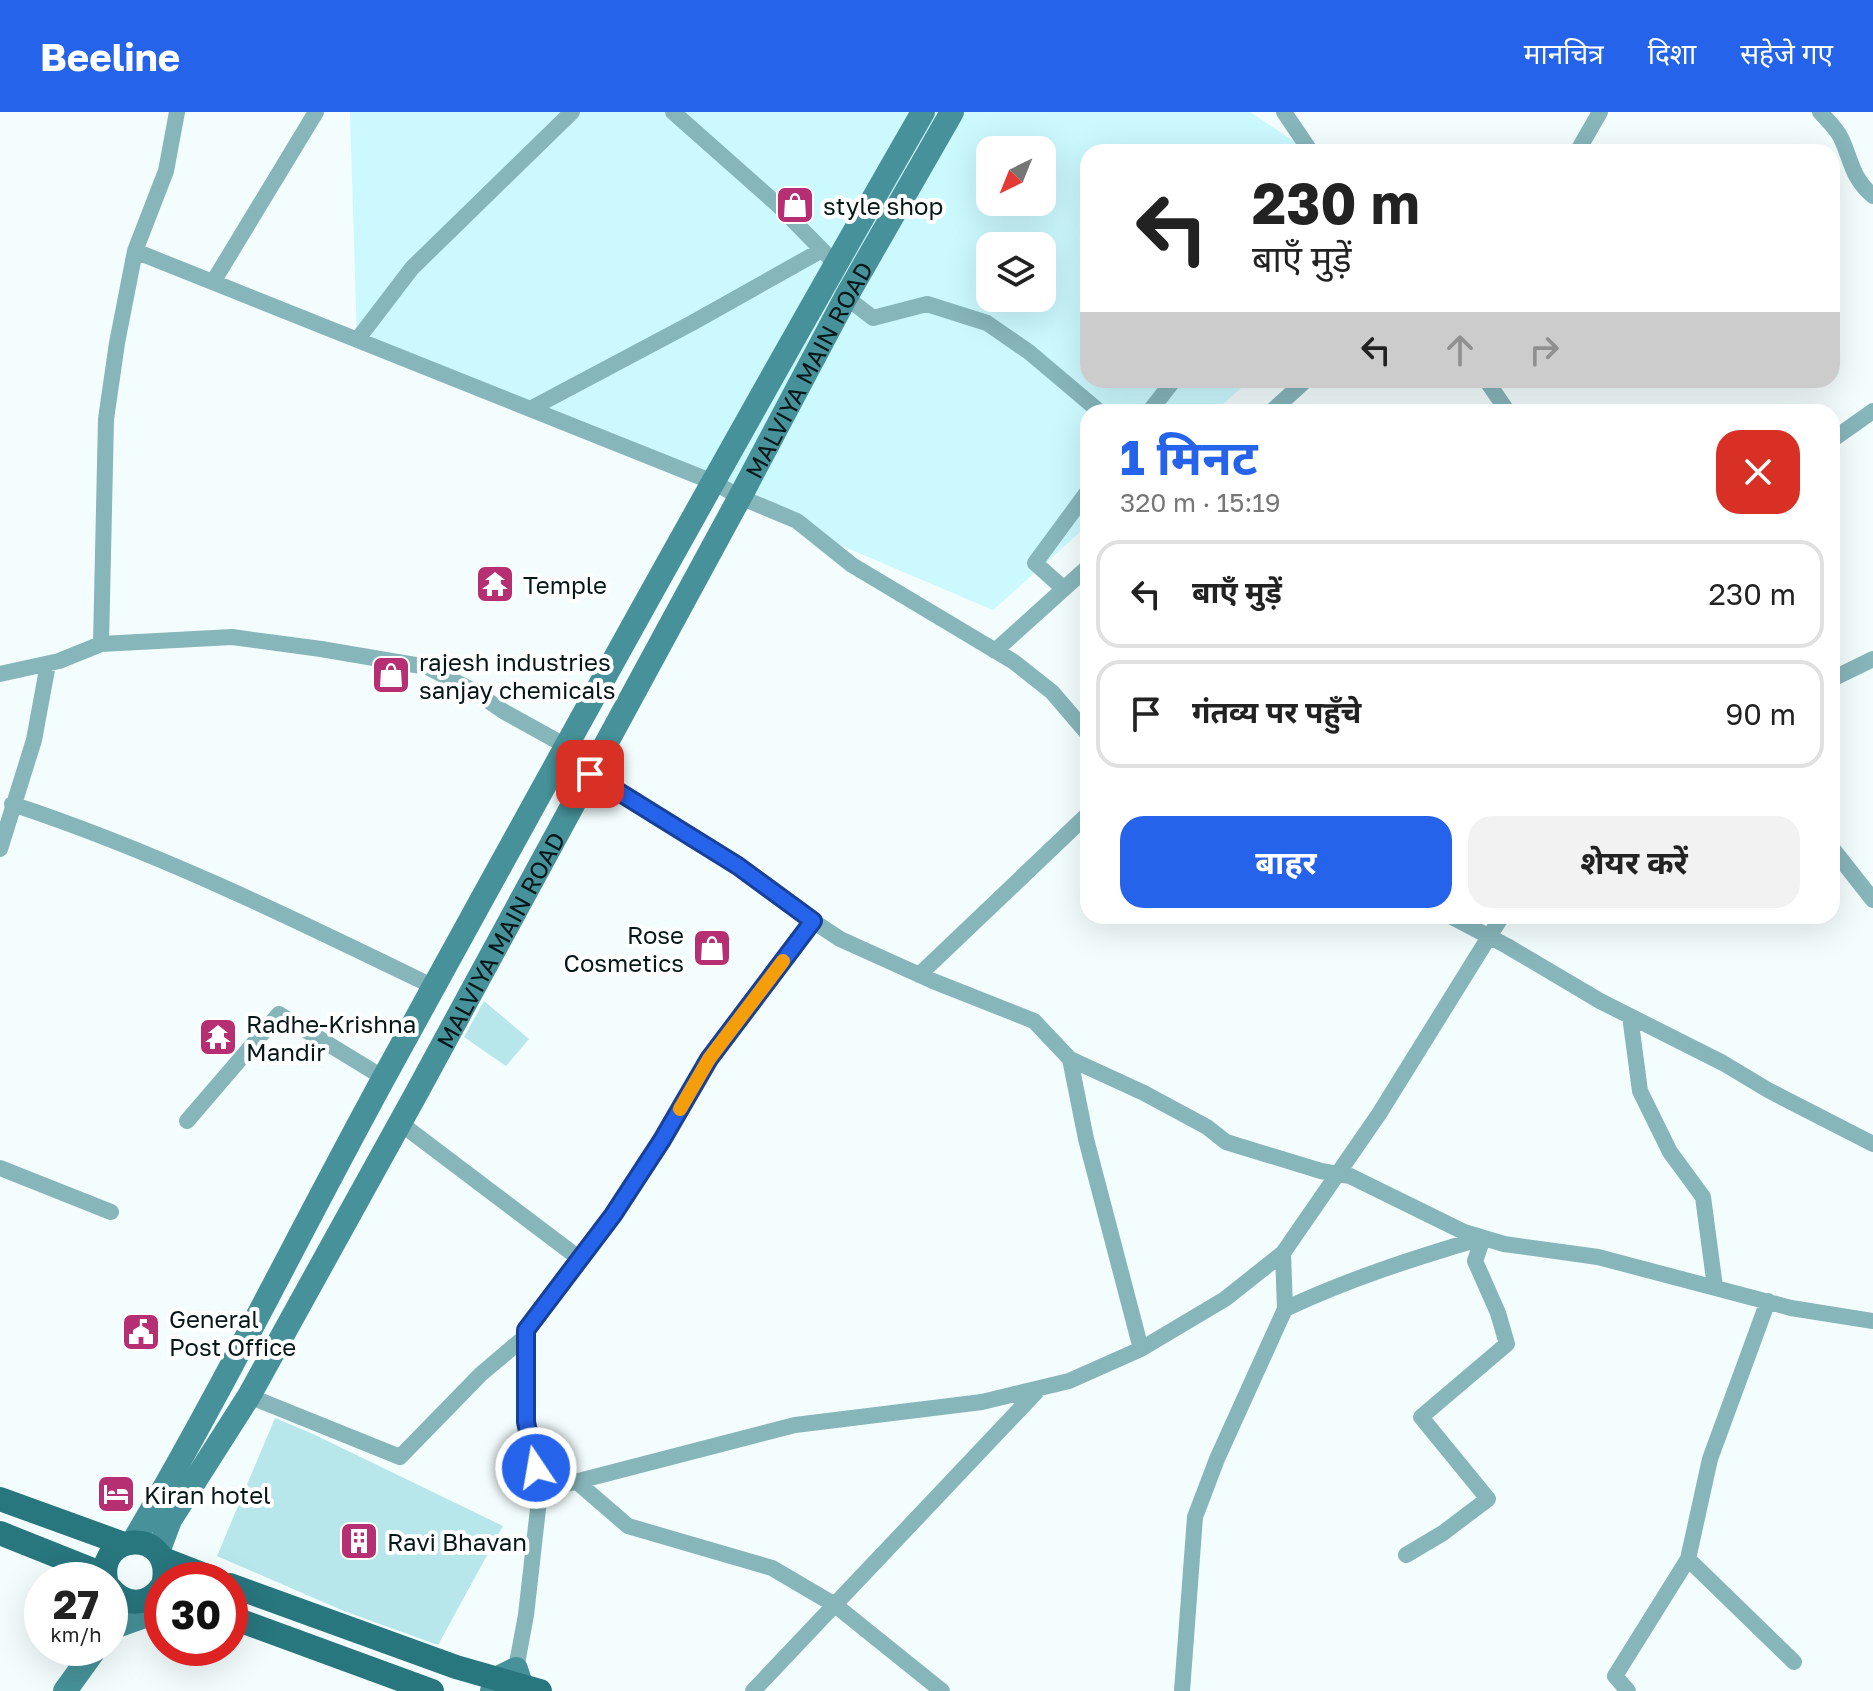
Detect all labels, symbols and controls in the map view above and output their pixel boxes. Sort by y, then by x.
text: Beeline [40,34,180,79]
text: मानचित्र [1524,37,1604,70]
text: दिशा [1648,37,1696,70]
text: सहेजे गए [1740,37,1833,70]
north arrow [976,136,1056,216]
map controls [976,136,1056,312]
text: 230 m [1252,169,1420,236]
icon: left [1120,176,1224,280]
shop icon: style shop [774,184,816,226]
place label: style shop [823,191,943,220]
button: layers [976,232,1056,312]
text: बाएँ मुड़ें [1252,237,1352,280]
street label: MALVIYA MAIN ROAD [738,256,878,483]
icon: left [1354,328,1398,372]
icon: ahead [1438,328,1482,372]
icon: right [1522,328,1566,372]
text: 1 मिनट [1120,428,1257,486]
button: close [1716,430,1800,514]
text: 320 m · 15:19 [1120,487,1281,518]
temple icon: Temple [474,563,516,605]
place label: Temple [523,570,607,599]
icon: left [1124,572,1168,616]
text: बाएँ मुड़ें [1192,574,1282,610]
text: 230 m [1708,576,1796,612]
place label: rajesh industries sanjay chemicals [419,647,615,704]
shop icon: rajesh industries sanjay chemicals [370,654,412,696]
icon: arrive [1124,692,1168,736]
text: गंतव्य पर पहुँचे [1192,694,1361,730]
text: 90 m [1725,696,1796,732]
pin [556,740,624,808]
icon: arrive [568,752,612,796]
button: बाहर [1120,816,1452,908]
button: शेयर करें [1468,816,1800,908]
street label: MALVIYA MAIN ROAD [429,826,570,1053]
place label: Rose Cosmetics [564,920,684,977]
shop icon: Rose Cosmetics [691,927,733,969]
place label: Radhe-Krishna Mandir [246,1009,416,1066]
temple icon: Radhe-Krishna Mandir [197,1016,239,1058]
place label: General Post Office [169,1304,296,1361]
public building icon: General Post Office [120,1311,162,1353]
position arrow [494,1426,578,1510]
hotel icon: Kiran hotel [95,1473,137,1515]
place label: Kiran hotel [144,1480,271,1509]
building icon: Ravi Bhavan [338,1520,380,1562]
place label: Ravi Bhavan [387,1527,527,1556]
speed limit sign: 30 [144,1562,248,1666]
text: 27 [53,1580,99,1628]
text: km/h [51,1622,101,1646]

